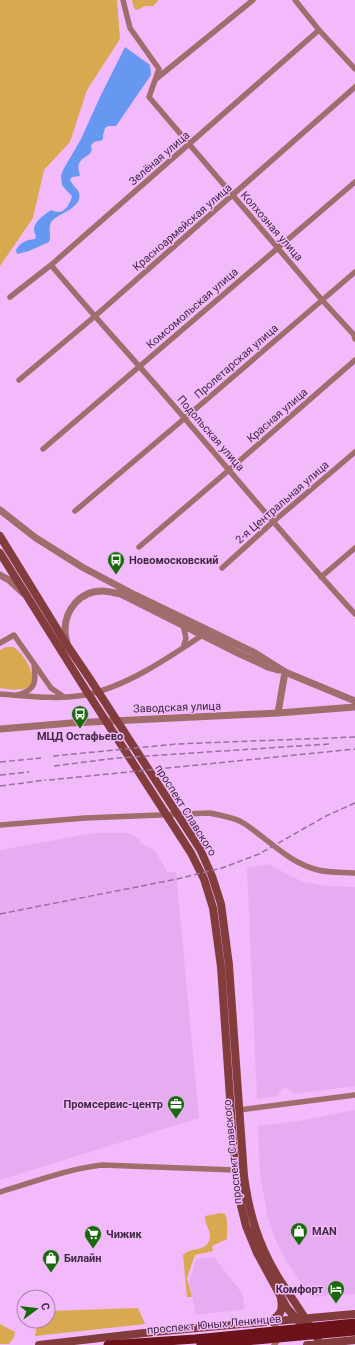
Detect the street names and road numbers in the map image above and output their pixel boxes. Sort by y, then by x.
street label: Зелёная улица [126,129,192,188]
street label: Красноармейская улица [130,181,234,274]
street label: Колхозная улица [238,189,305,264]
street label: Комсомольская улица [144,265,241,352]
street label: Пролетарская улица [192,322,281,401]
street label: Красная улица [244,385,310,445]
street label: Подольская улица [174,393,247,474]
street label: 2-я Центральная улица [233,458,332,546]
street label: Заводская улица [133,699,221,716]
street label: проспект Славского [152,762,219,858]
street label: проспект Славского [221,1099,244,1205]
street label: проспект Юных Ленинцев [146,1312,282,1337]

